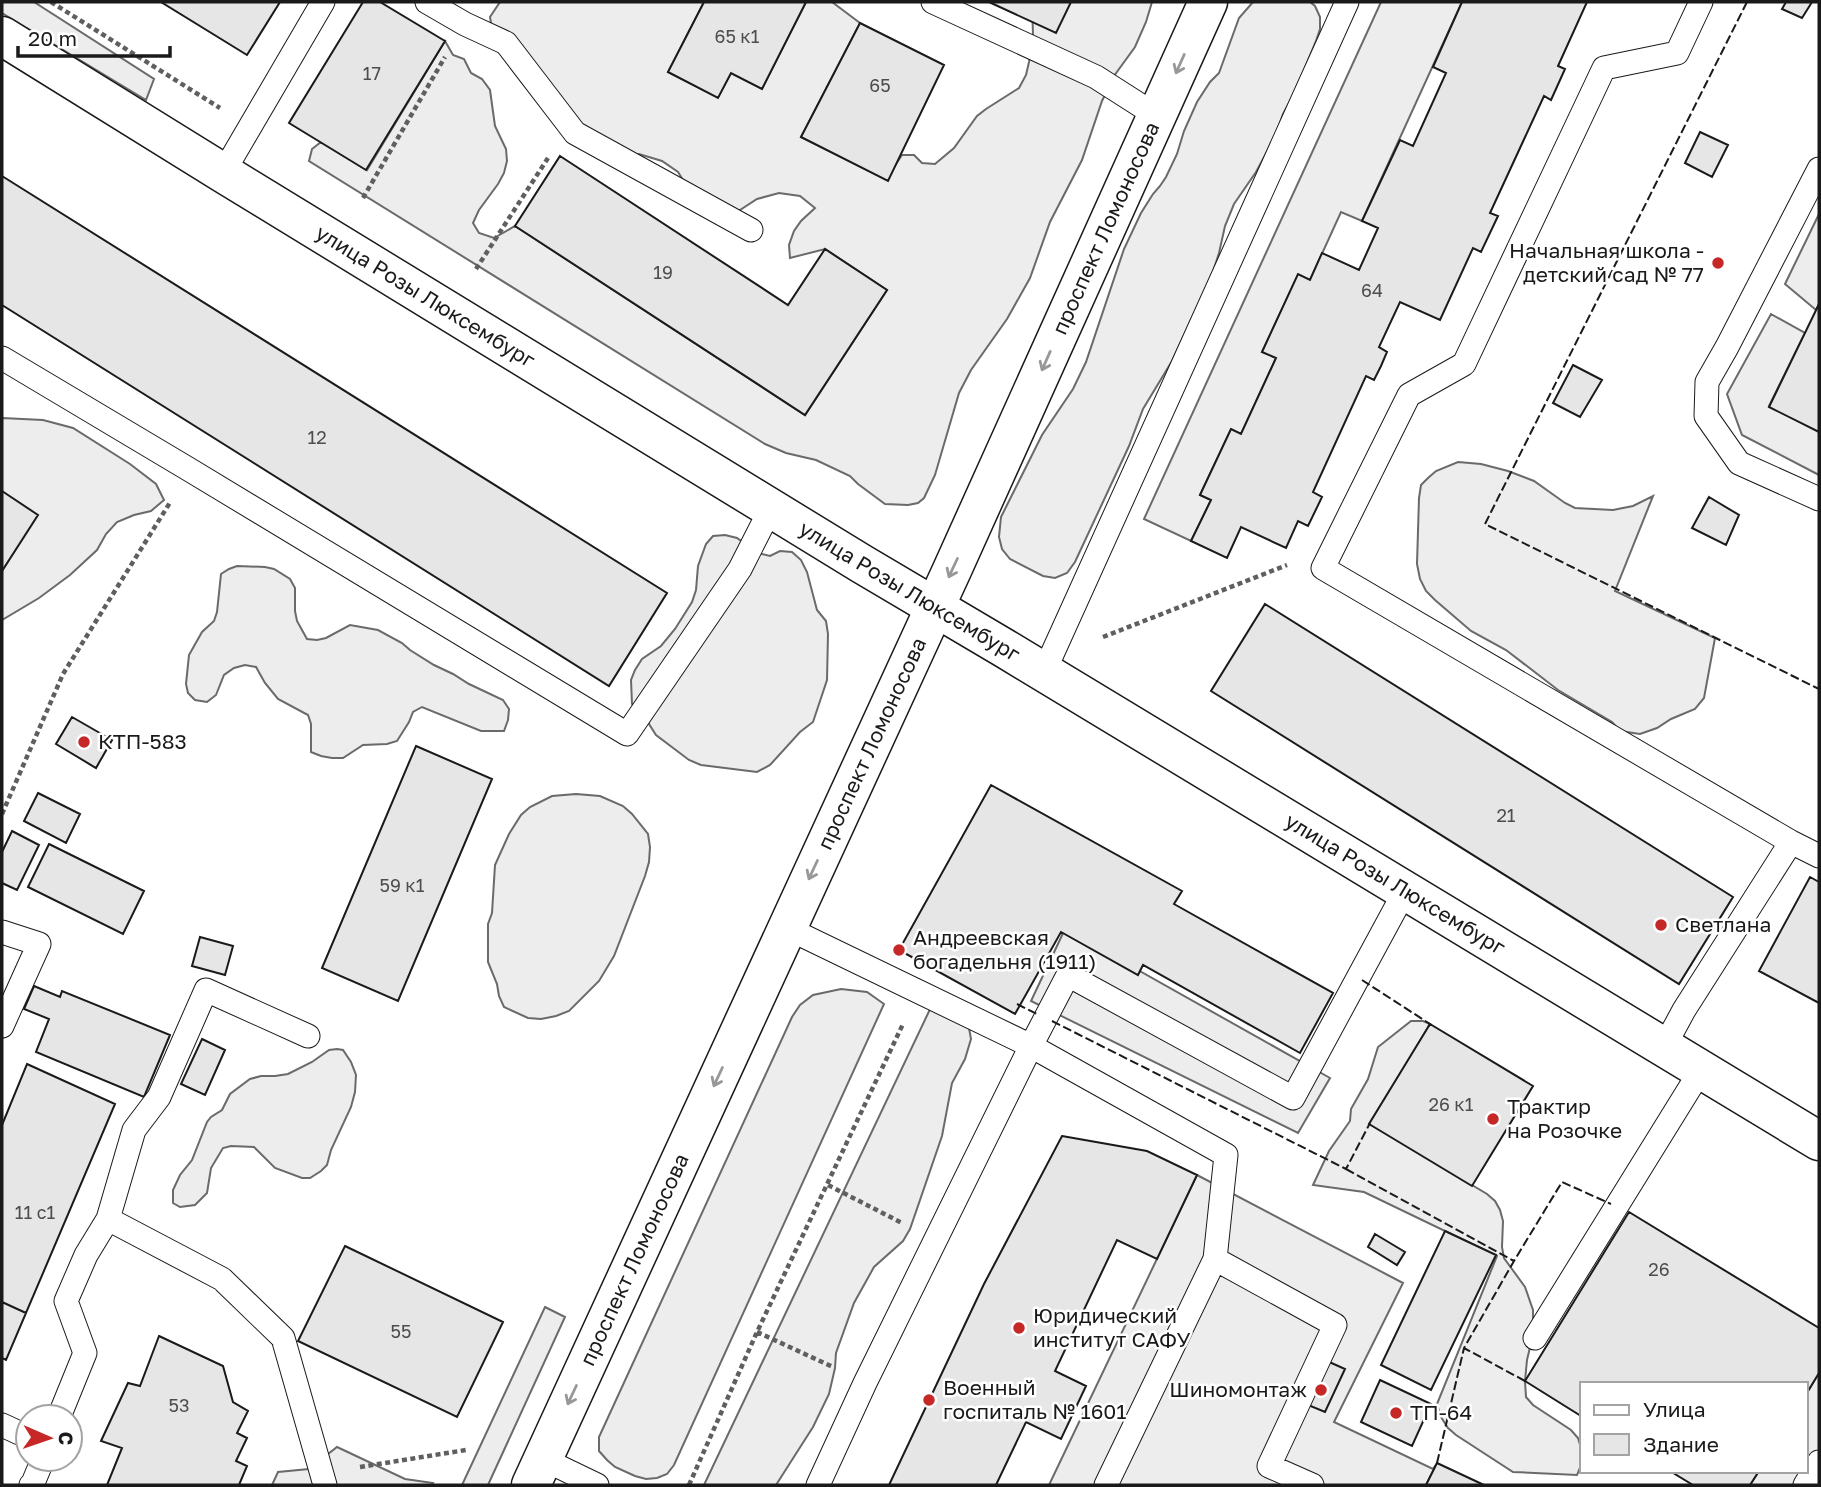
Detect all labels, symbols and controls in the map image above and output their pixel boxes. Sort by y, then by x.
scale bar [18,14,170,58]
text: 20 m [28,25,77,51]
house number: 65 к1 [715,25,760,47]
one-way arrow [1173,53,1186,74]
house number: 17 [363,62,381,84]
house number: 65 [869,74,891,96]
street label: проспект Ломоносова [1046,117,1164,338]
street label: улица Розы Люксембург [311,219,541,373]
place label: Начальная школа - детский сад № 77 [1509,237,1704,287]
marker: Начальная школа - детский сад № 77 [1710,255,1726,271]
house number: 19 [653,261,673,283]
house number: 64 [1361,279,1383,301]
one-way arrow [1039,350,1052,371]
house number: 12 [307,426,327,448]
street label: улица Розы Люксембург [795,515,1025,667]
one-way arrow [945,557,959,578]
street label: проспект Ломоносова [811,633,931,853]
place label: КТП-583 [98,728,187,754]
marker: КТП-583 [76,734,92,750]
house number: 21 [1496,804,1516,826]
street label: улица Розы Люксембург [1281,807,1511,960]
one-way arrow [806,859,820,880]
house number: 59 к1 [380,874,425,896]
place label: Светлана [1675,911,1771,937]
marker: Светлана [1653,917,1669,933]
place label: Андреевская богадельня (1911) [913,924,1096,974]
marker: Андреевская богадельня (1911) [891,942,907,958]
one-way arrow [711,1065,724,1087]
house number: 26 к1 [1429,1093,1474,1115]
place label: Трактир на Розочке [1507,1093,1622,1143]
marker: Трактир на Розочке [1485,1111,1501,1127]
street label: проспект Ломоносова [574,1149,694,1369]
house number: 11 с1 [15,1201,56,1223]
house number: 26 [1648,1258,1670,1280]
place label: Юридический институт САФУ [1033,1302,1191,1352]
house number: 55 [391,1320,411,1342]
marker: Юридический институт САФУ [1011,1320,1027,1336]
place label: Военный госпиталь № 1601 [943,1374,1127,1424]
place label: Шиномонтаж [1169,1376,1307,1402]
marker: Шиномонтаж [1313,1382,1329,1398]
legend [1580,1382,1807,1473]
one-way arrow [565,1384,578,1405]
marker: Военный госпиталь № 1601 [921,1392,937,1408]
house number: 53 [169,1394,189,1416]
text: Улица [1643,1396,1706,1422]
place label: ТП-64 [1410,1399,1472,1425]
north arrow [14,1403,84,1473]
marker: ТП-64 [1388,1405,1404,1421]
text: С [55,1431,78,1446]
text: Здание [1643,1431,1719,1457]

